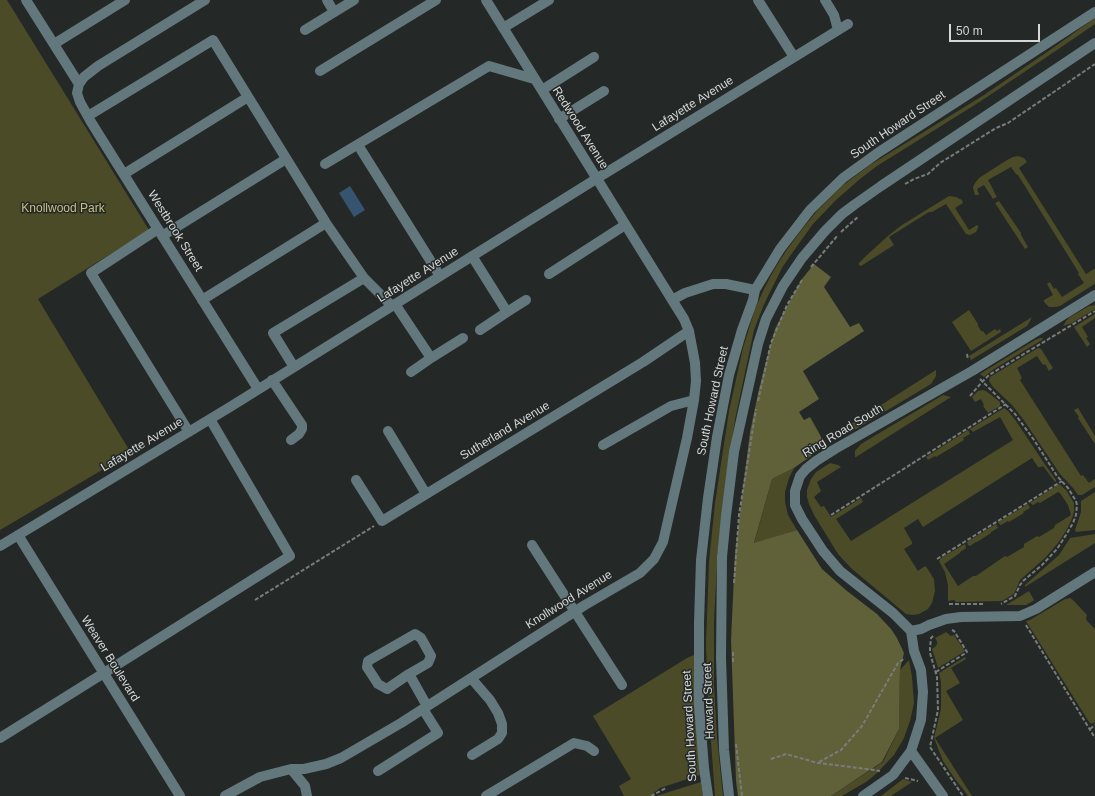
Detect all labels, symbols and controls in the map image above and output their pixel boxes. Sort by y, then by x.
scale bar [951,16,1042,42]
text: 50 m [956,24,983,38]
street label: Lafayette Avenue [650,73,736,135]
street label: Redwood Avenue [549,84,611,172]
street label: South Howard Street [848,88,948,162]
street label: Westbrook Street [144,188,206,274]
park label: Knollwood Park [21,202,105,216]
street label: Lafayette Avenue [375,244,461,306]
street label: South Howard Street [694,345,732,457]
street label: Sutherland Avenue [458,399,552,463]
street label: Ring Road South [800,401,886,461]
street label: Lafayette Avenue [98,415,186,475]
street label: Knollwood Avenue [523,568,615,632]
street label: Weaver Boulevard [78,613,142,705]
street label: Howard Street [700,662,718,740]
street label: South Howard Street [680,670,700,782]

